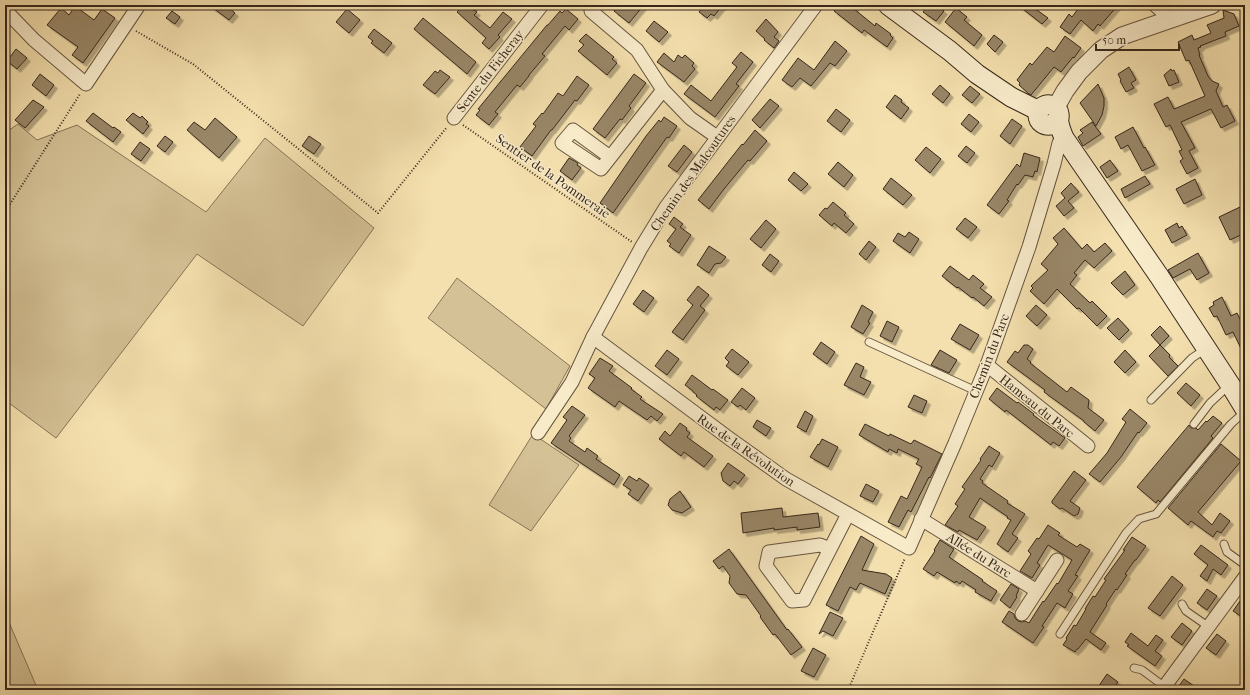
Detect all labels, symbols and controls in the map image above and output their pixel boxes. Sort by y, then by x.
street label: Sente du Ficheray [453,26,527,115]
scale bar [1096,26,1179,52]
text: 50 m [1102,33,1126,47]
street label: Chemin des Malcoutures [647,112,739,234]
street label: Sentier de la Pommeraie [493,131,614,222]
street label: Chemin du Parc [966,311,1012,400]
street label: Hameau du Parc [997,371,1078,441]
street label: Rue de la Révolution [694,411,798,490]
street label: Allée du Parc [943,529,1014,581]

